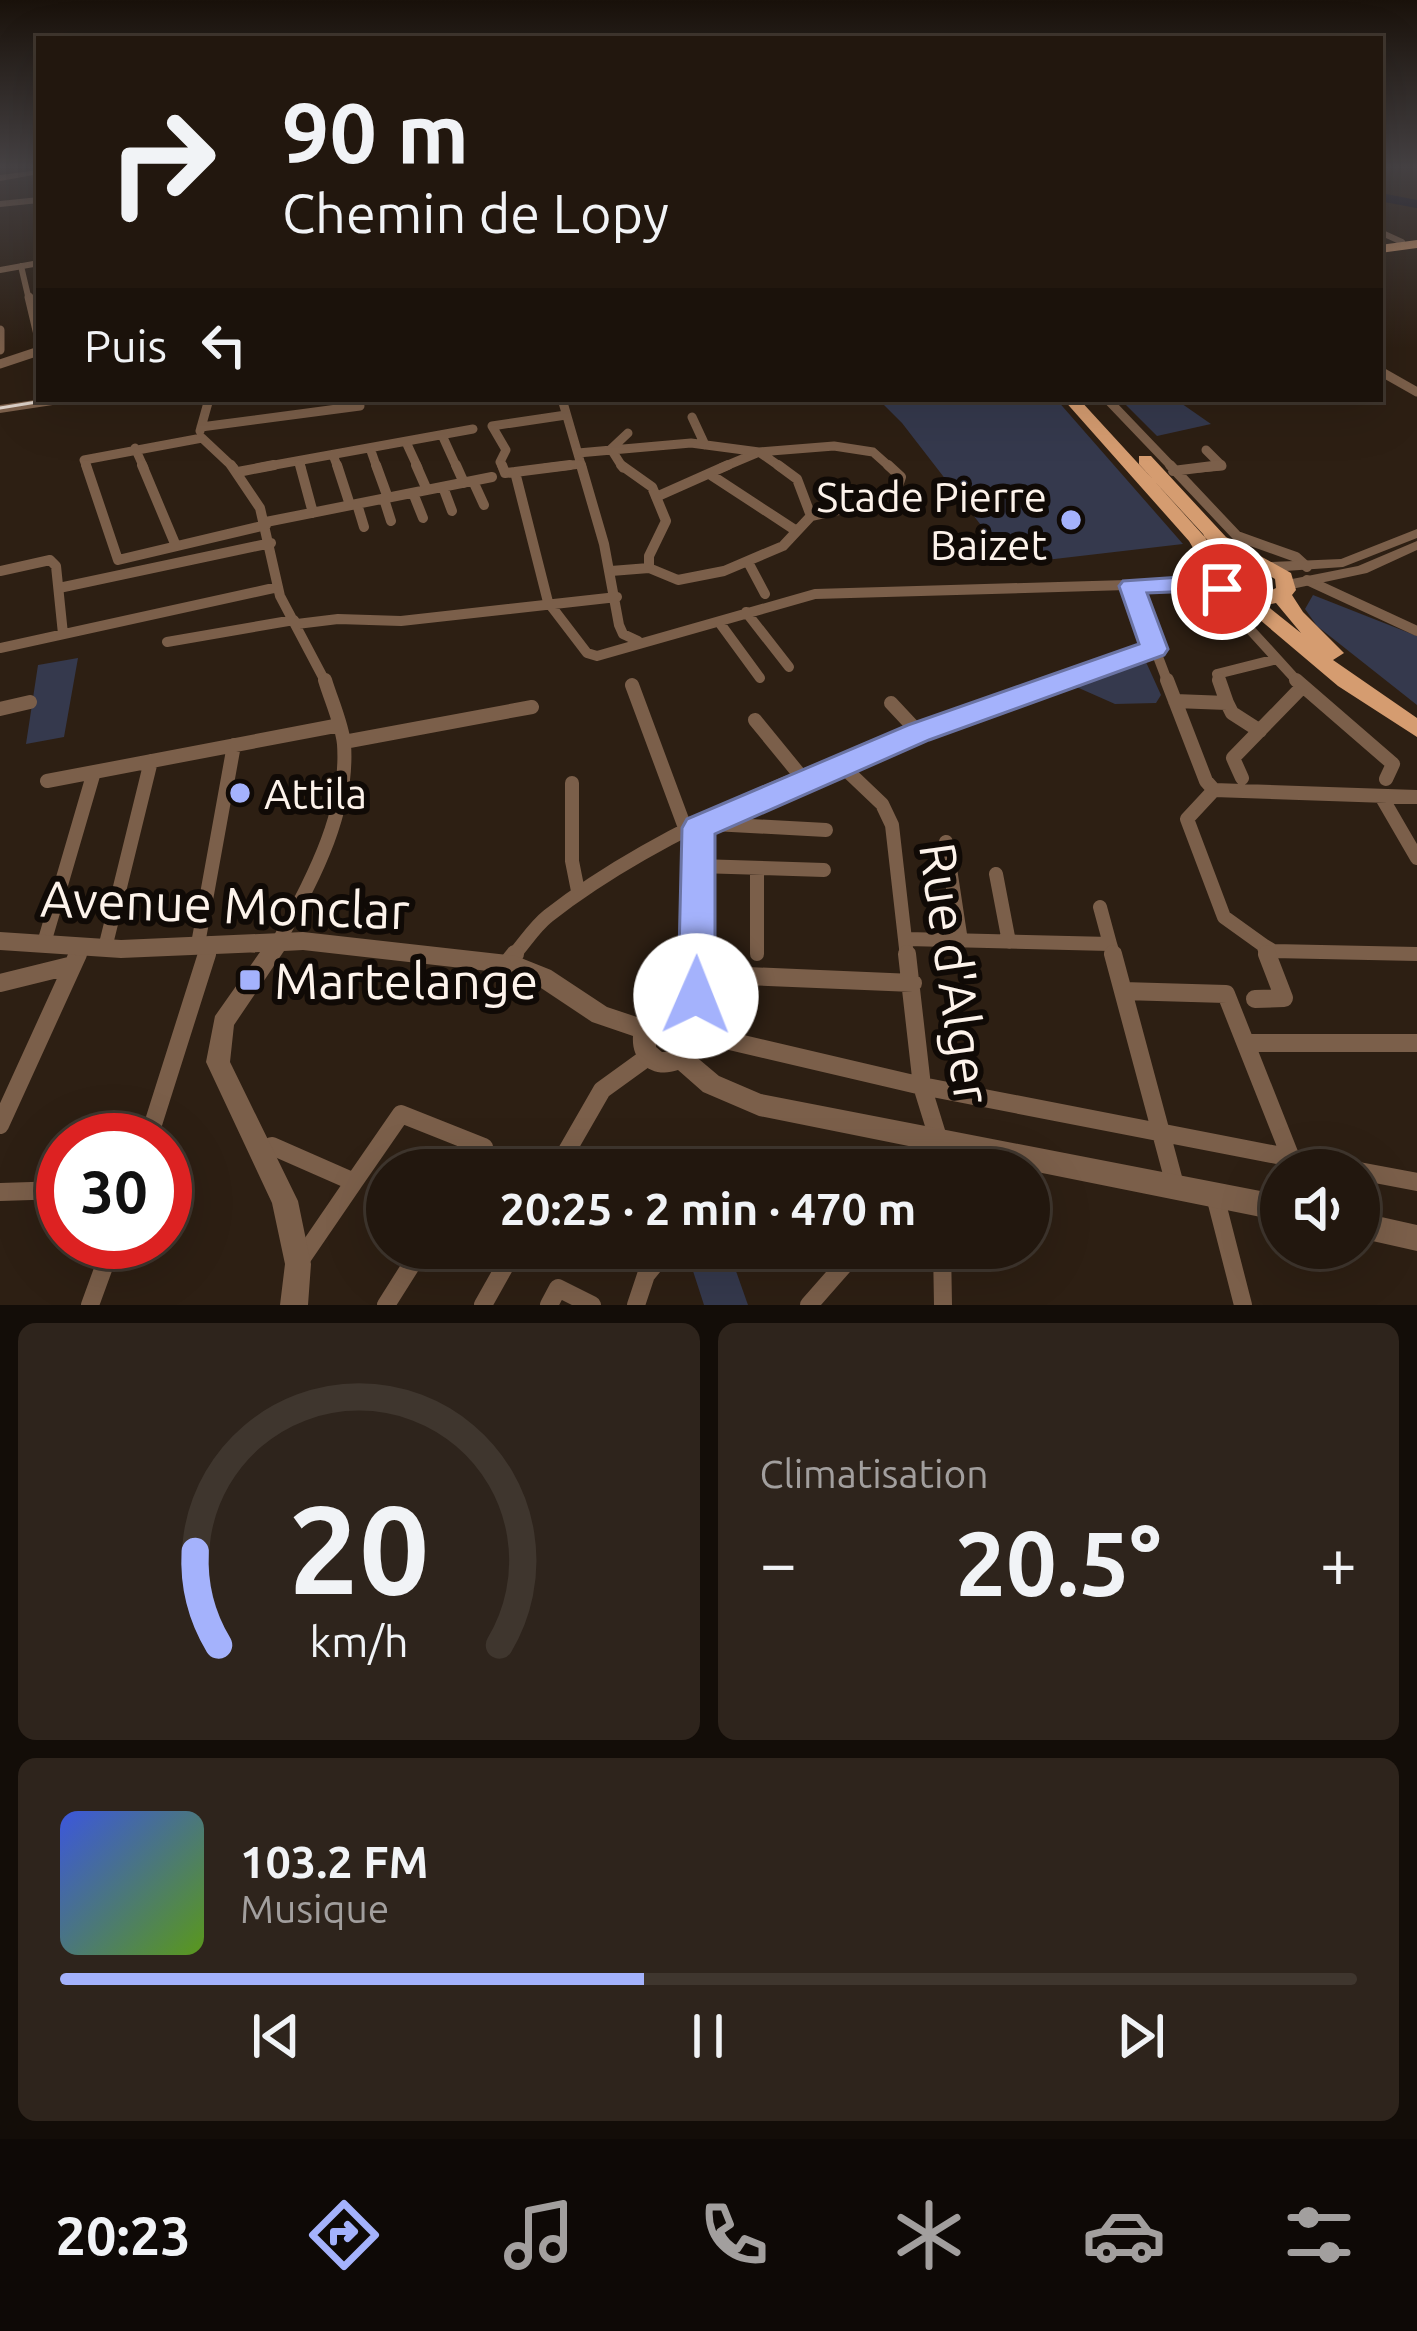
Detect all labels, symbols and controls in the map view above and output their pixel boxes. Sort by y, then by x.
icon: right [84,84,240,240]
text: 90 m [282,85,469,179]
text: Chemin de Lopy [282,183,669,243]
icon: left [191,312,257,378]
text: Puis [84,320,167,371]
place label: Stade Pierre Baizet [816,473,1047,568]
marker: Stade Pierre Baizet [1058,507,1084,533]
pin [1171,538,1273,640]
icon: arrive [1189,556,1255,622]
place label: Attila [264,770,367,817]
marker: Attila [227,780,253,806]
street label: Rue d'Alger [909,839,1003,1107]
street label: Avenue Monclar [39,869,411,939]
position arrow [633,933,759,1059]
place label: Martelange [274,951,538,1009]
marker: Martelange [237,967,263,993]
speed limit sign: 30 [36,1113,192,1269]
map controls [1260,1149,1380,1269]
button: sound [1260,1149,1380,1269]
text: 20:25 · 2 min · 470 m [500,1183,916,1234]
text: Climatisation [760,1452,988,1495]
text: 20 [288,1478,429,1618]
text: 20.5° [955,1512,1161,1613]
text: − [760,1525,797,1599]
text: + [1320,1525,1357,1599]
text: km/h [309,1616,408,1664]
text: 103.2 FM [240,1836,429,1887]
text: Musique [240,1887,389,1930]
icon: previous [243,2003,309,2069]
icon: pause [675,2003,741,2069]
icon: next [1108,2003,1174,2069]
icon: directions [302,2193,386,2277]
icon: music [497,2193,581,2277]
icon: phone [692,2193,776,2277]
icon: climate [887,2193,971,2277]
icon: car [1082,2193,1166,2277]
icon: filters [1277,2193,1361,2277]
text: 20:23 [56,2205,191,2265]

